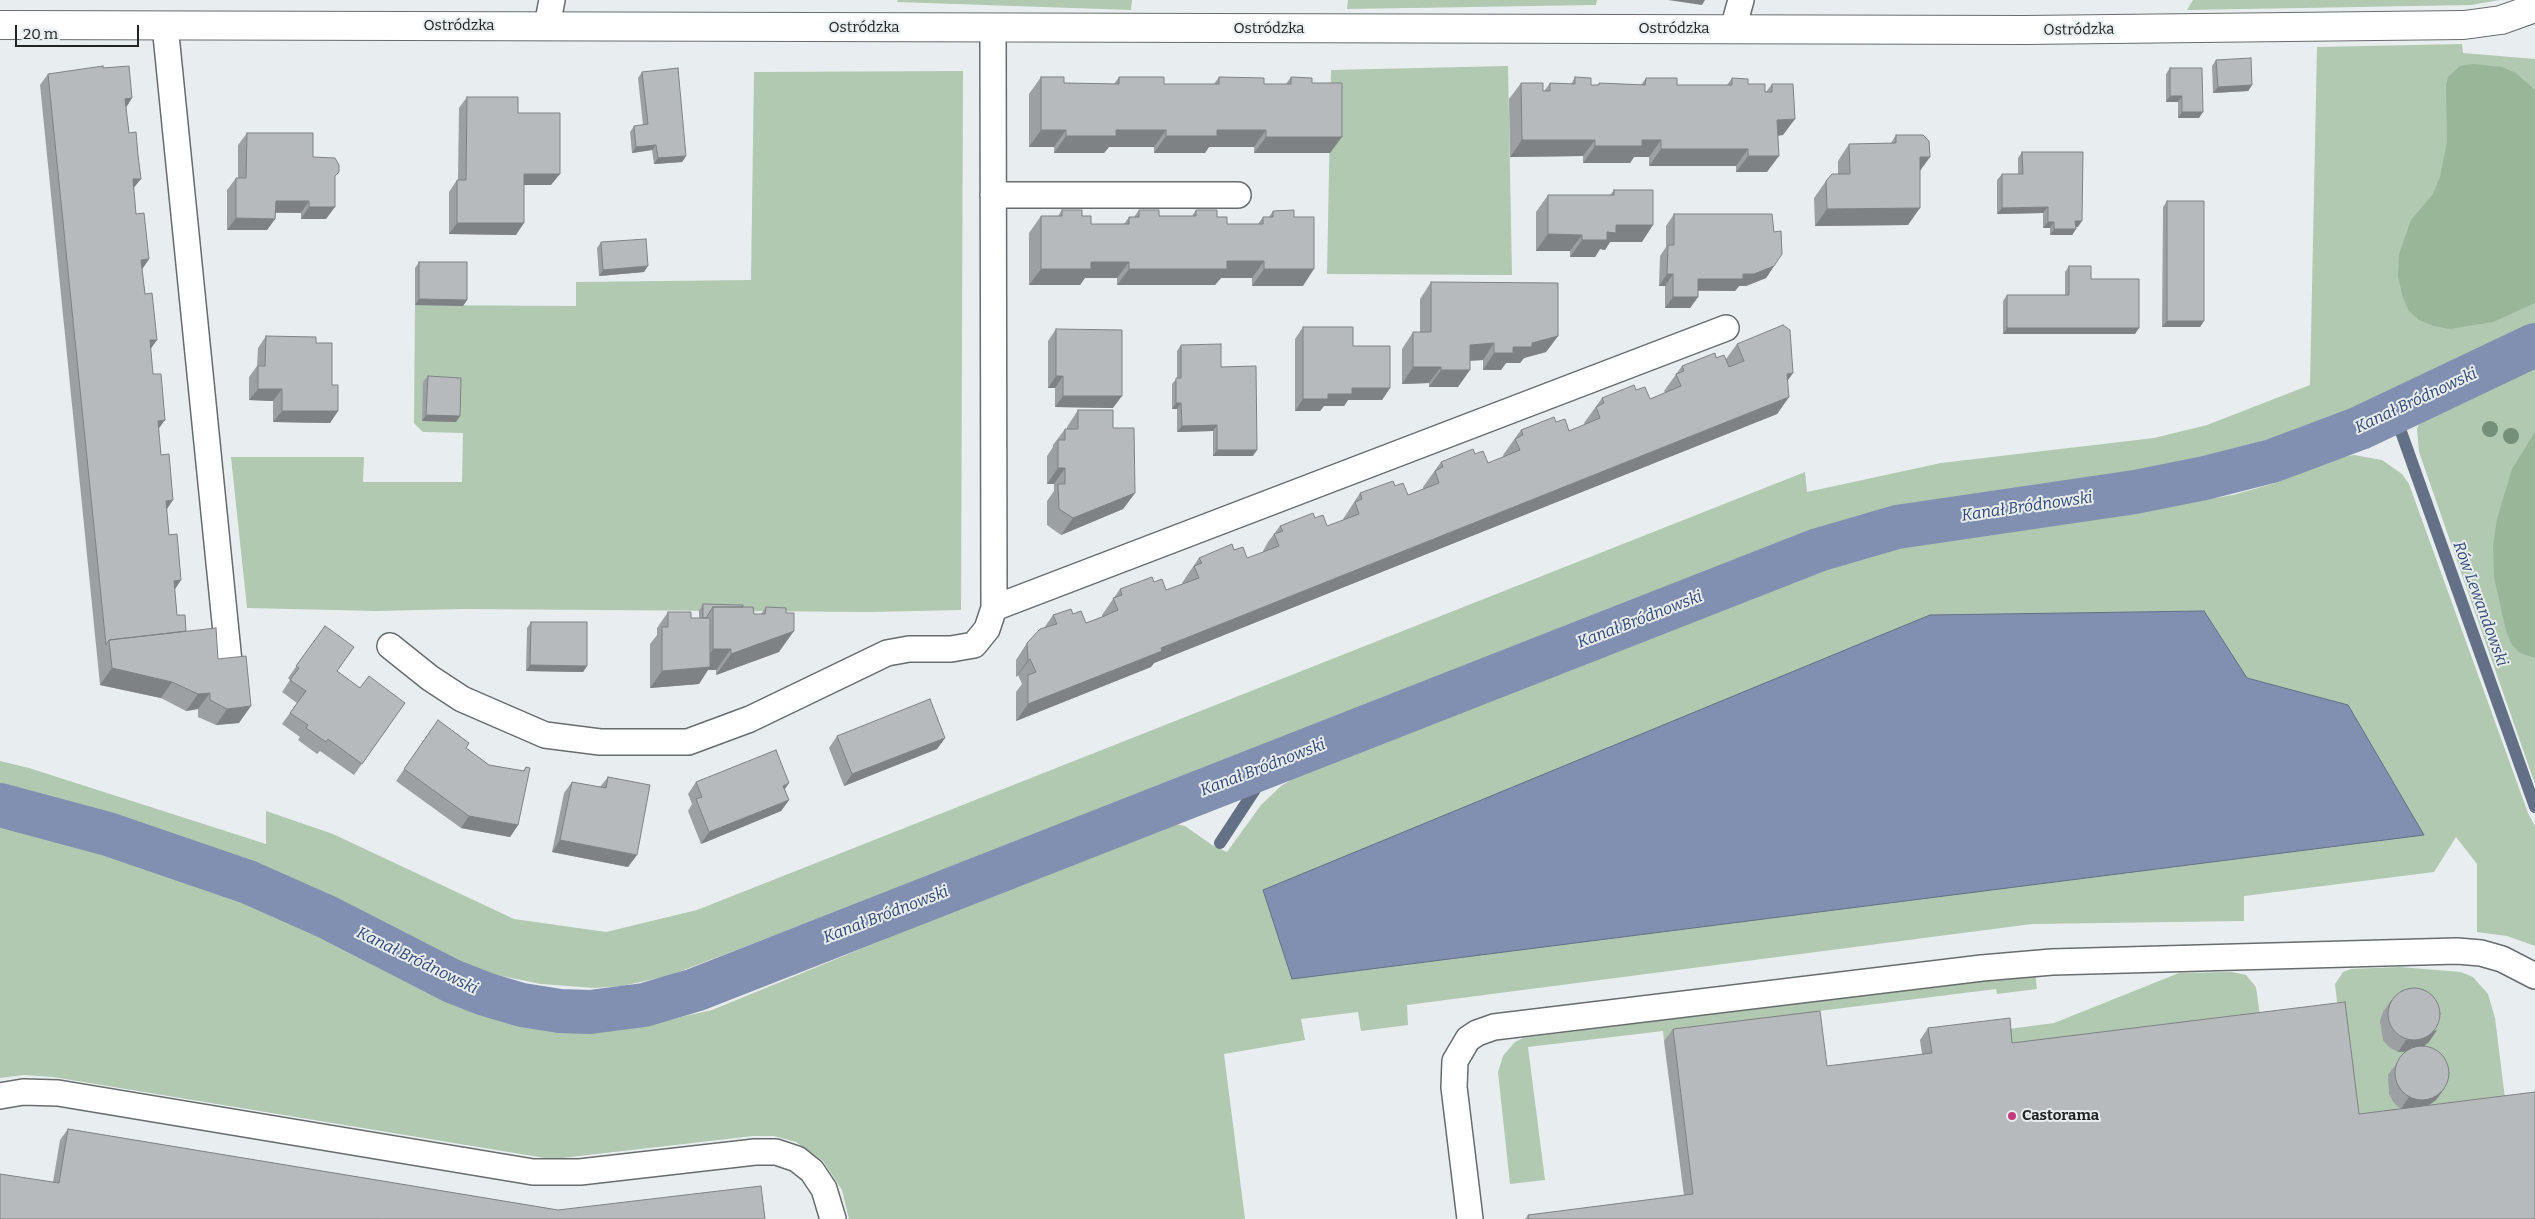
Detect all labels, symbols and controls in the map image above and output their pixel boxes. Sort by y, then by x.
scale bar [18,15,141,47]
street label: Ostródzka [424,17,494,35]
street label: Ostródzka [829,19,899,37]
street label: Ostródzka [1234,20,1304,38]
street label: Ostródzka [1639,20,1709,38]
street label: Ostródzka [2043,20,2115,40]
text: 20 m [23,25,58,43]
water label: Kanał Bródnowski [2352,364,2480,438]
water label: Kanał Bródnowski [1960,488,2094,526]
water label: Rów Lewandowski [2448,539,2512,669]
water label: Kanał Bródnowski [1575,587,1705,653]
water label: Kanał Bródnowski [1198,735,1328,801]
water label: Kanał Bródnowski [821,882,951,948]
water label: Kanał Bródnowski [353,923,481,999]
place label: Castorama [2022,1107,2099,1125]
marker: Castorama [2006,1110,2018,1122]

